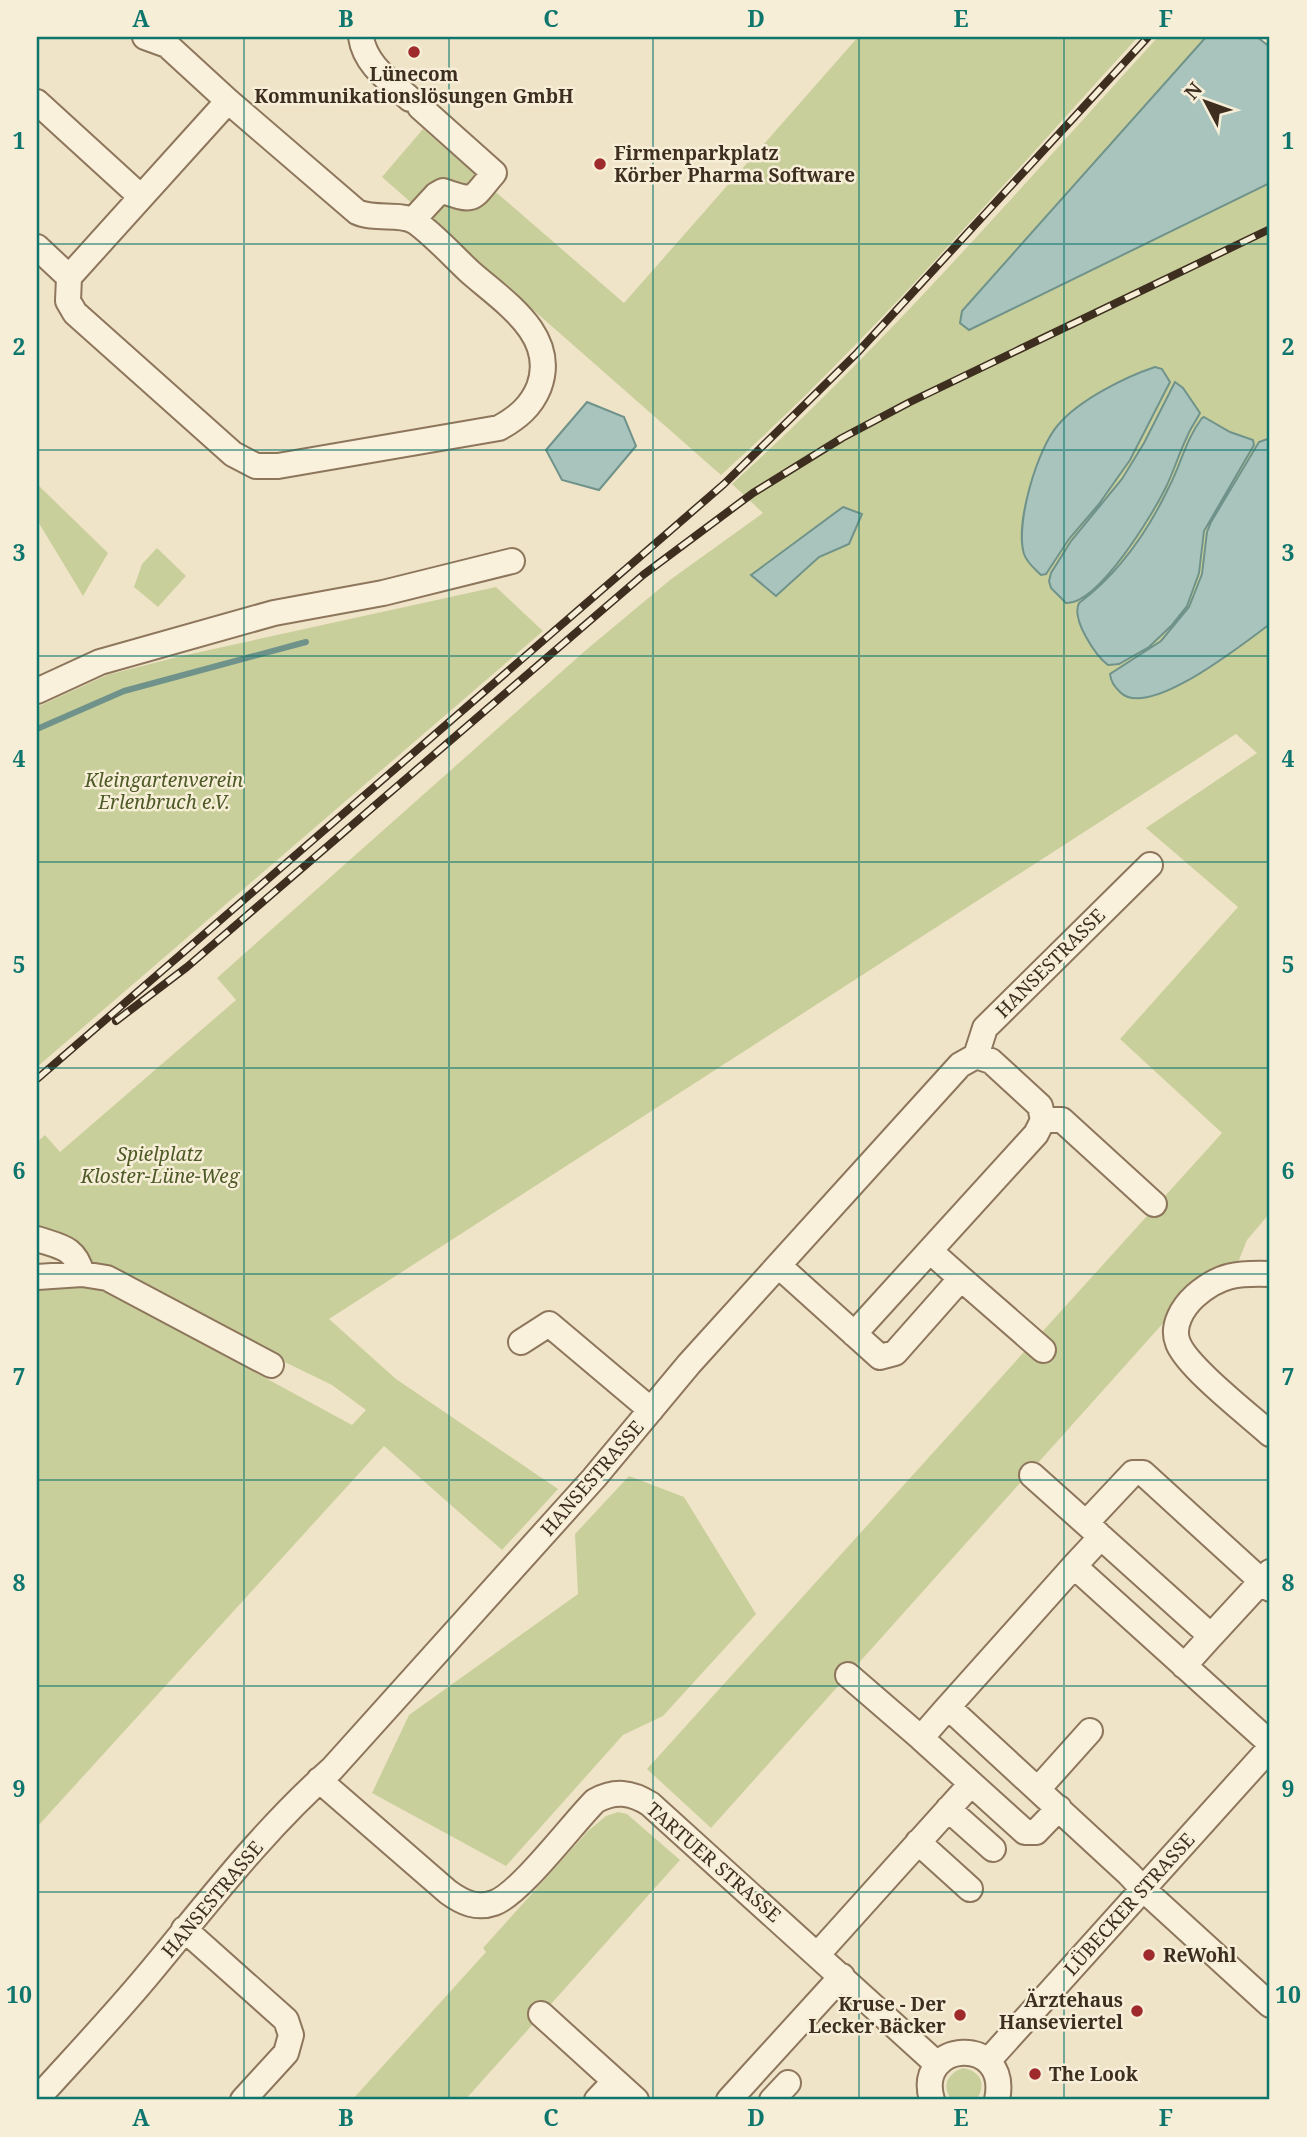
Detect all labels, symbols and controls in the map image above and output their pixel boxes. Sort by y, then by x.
text: A [132,2,150,34]
text: B [338,2,354,34]
text: C [543,2,559,34]
text: D [747,2,765,34]
text: E [953,2,969,34]
text: F [1159,2,1173,34]
marker: Lünecom Kommunikationslösungen GmbH [406,44,422,60]
place label: Lünecom Kommunikationslösungen GmbH [254,61,574,109]
north arrow [1170,66,1240,136]
text: N [1178,77,1208,105]
text: 1 [13,124,26,156]
text: 1 [1282,124,1295,156]
place label: Firmenparkplatz Körber Pharma Software [614,140,855,188]
marker: Firmenparkplatz Körber Pharma Software [592,156,608,172]
text: 2 [13,330,26,362]
text: 2 [1282,330,1295,362]
text: 3 [13,536,26,568]
text: 3 [1282,536,1295,568]
text: 4 [13,742,26,774]
text: 4 [1282,742,1295,774]
park label: Kleingartenverein Erlenbruch e.V. [84,767,244,815]
street label: HANSESTRASSE [990,902,1111,1023]
text: 5 [13,948,26,980]
text: 5 [1282,948,1295,980]
park label: Spielplatz Kloster-Lüne-Weg [80,1141,241,1189]
text: 6 [13,1154,26,1186]
text: 6 [1282,1154,1295,1186]
text: 7 [13,1360,26,1392]
text: 7 [1282,1360,1295,1392]
street label: HANSESTRASSE [535,1415,650,1541]
text: 8 [13,1566,26,1598]
text: 8 [1282,1566,1295,1598]
text: 9 [13,1772,26,1804]
text: 9 [1282,1772,1295,1804]
street label: TARTUER STRASSE [641,1796,787,1928]
street label: LÜBECKER STRASSE [1058,1827,1200,1981]
street label: HANSESTRASSE [155,1835,269,1963]
place label: ReWohl [1163,1942,1237,1968]
marker: ReWohl [1141,1947,1157,1963]
text: 10 [6,1978,32,2010]
text: 10 [1275,1978,1301,2010]
place label: Ärztehaus Hanseviertel [999,1987,1123,2035]
place label: Kruse - Der Lecker Bäcker [809,1991,946,2039]
marker: Ärztehaus Hanseviertel [1129,2003,1145,2019]
marker: Kruse - Der Lecker Bäcker [952,2007,968,2023]
place label: The Look [1049,2061,1139,2087]
marker: The Look [1027,2066,1043,2082]
text: A [132,2101,150,2133]
text: B [338,2101,354,2133]
text: C [543,2101,559,2133]
text: D [747,2101,765,2133]
text: E [953,2101,969,2133]
text: F [1159,2101,1173,2133]

